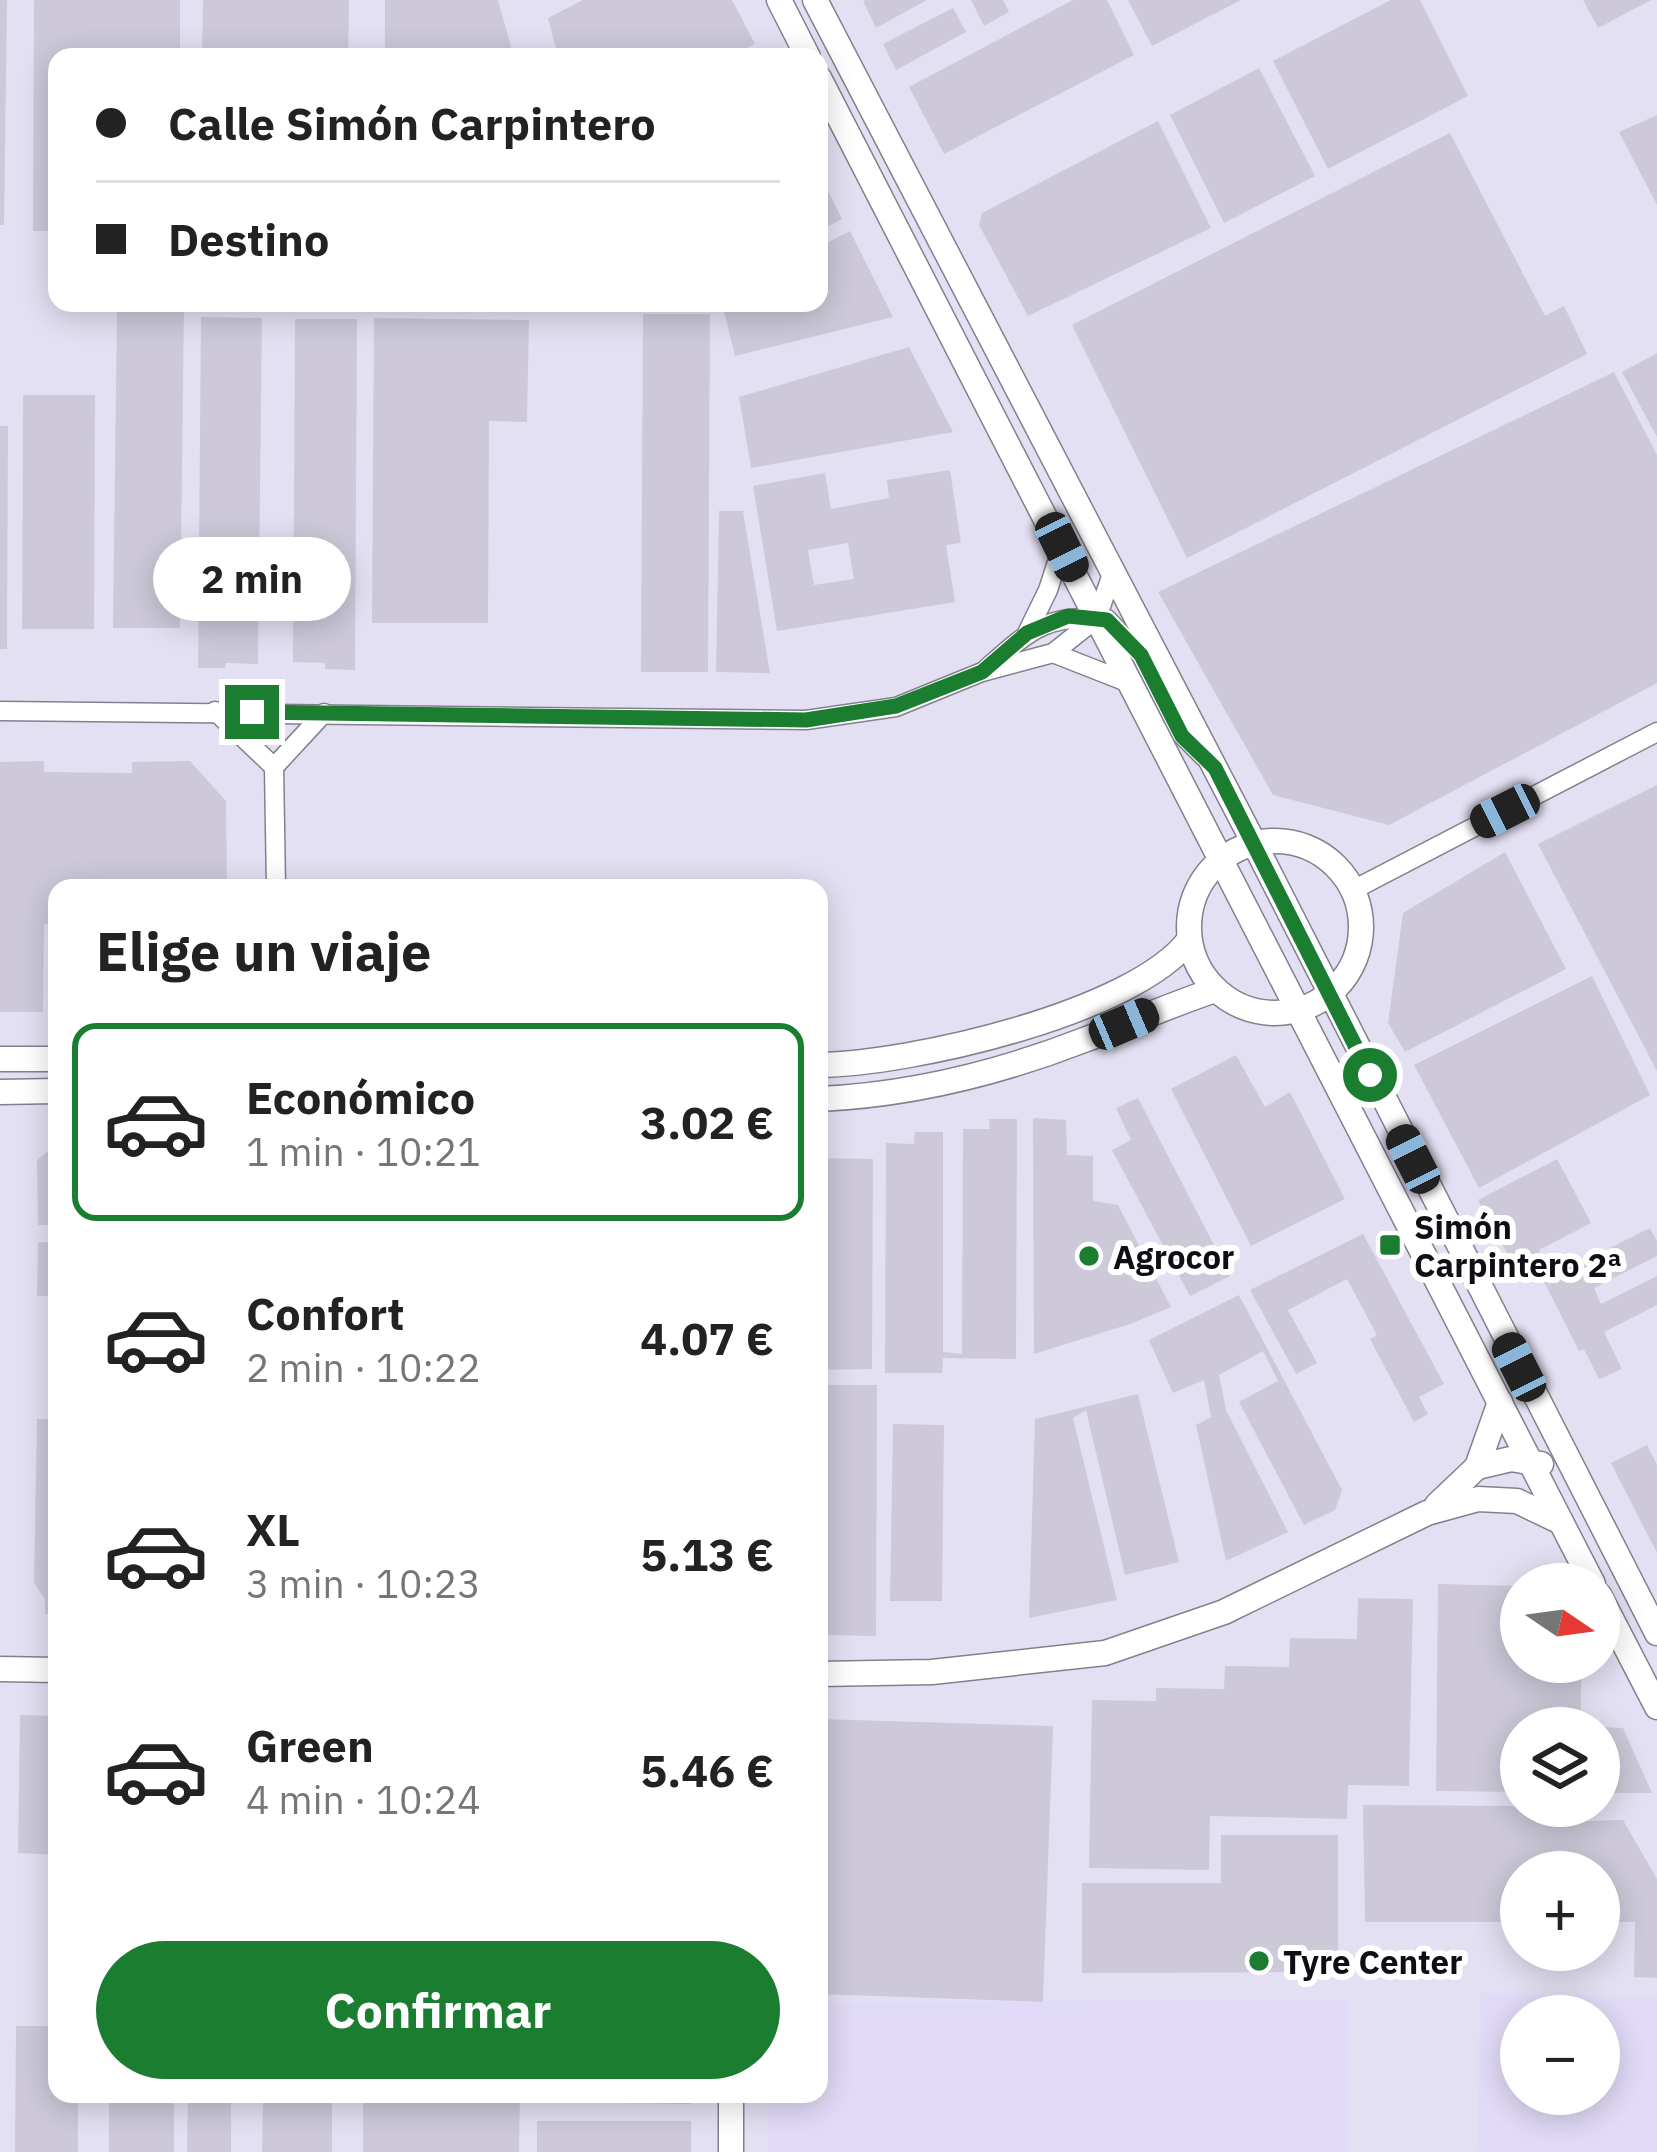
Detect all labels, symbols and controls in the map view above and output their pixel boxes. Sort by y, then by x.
text: Calle Simón Carpintero [168,94,656,152]
text: Destino [168,210,329,268]
car [1030,507,1094,587]
callout: 2 min [153,538,351,622]
text: 2 min [201,553,303,604]
route end [225,685,279,739]
car [1465,779,1545,843]
text: Elige un viaje [96,916,431,986]
car [1084,993,1164,1055]
route start [1343,1048,1397,1102]
icon: car [102,1068,210,1176]
text: Económico [246,1068,475,1126]
text: 3.02 € [640,1093,774,1151]
car [1381,1119,1445,1199]
text: 1 min · 10:21 [246,1126,481,1177]
place label: Simón Carpintero 2ª [1414,1205,1622,1286]
marker: Simón Carpintero 2ª [1377,1232,1403,1258]
place label: Agrocor [1113,1235,1234,1278]
marker: Agrocor [1076,1243,1102,1269]
icon: car [102,1284,210,1392]
text: Confort [246,1284,405,1342]
text: 4.07 € [640,1309,774,1367]
car [1487,1327,1551,1407]
text: 2 min · 10:22 [246,1342,481,1393]
icon: car [102,1500,210,1608]
text: XL [246,1500,300,1558]
text: 5.13 € [640,1525,774,1583]
text: 3 min · 10:23 [246,1558,481,1609]
north arrow [1500,1563,1620,1683]
map controls [1500,1563,1620,2115]
button: layers [1500,1707,1620,1827]
icon: car [102,1716,210,1824]
text: Green [246,1716,374,1774]
text: 5.46 € [640,1741,774,1799]
text: 4 min · 10:24 [246,1774,481,1825]
button: + [1500,1851,1620,1971]
place label: Tyre Center [1283,1940,1463,1983]
button: Confirmar [96,1941,780,2079]
marker: Tyre Center [1246,1948,1272,1974]
button: − [1500,1995,1620,2115]

